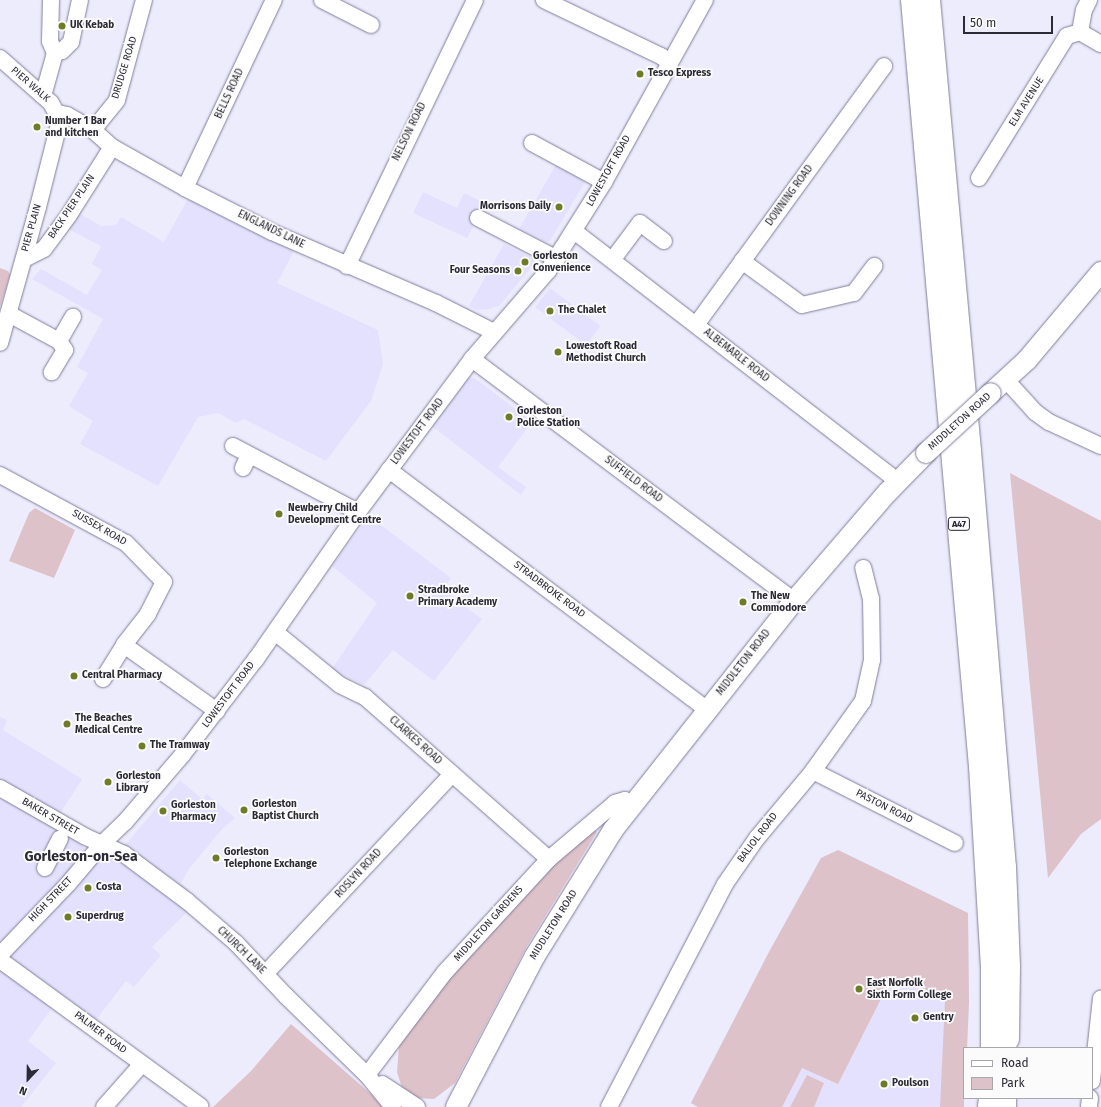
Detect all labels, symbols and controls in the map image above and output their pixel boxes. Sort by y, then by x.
scale bar [965,8,1055,34]
text: 50 m [970,16,996,30]
place label: UK Kebab [70,20,114,32]
marker: UK Kebab [57,21,67,31]
street label: DRUDGE ROAD [110,35,140,101]
street label: PIER WALK [8,65,52,105]
street label: BELLS ROAD [213,67,247,121]
place label: Tesco Express [648,68,711,80]
marker: Tesco Express [635,69,645,79]
street label: ELM AVENUE [1007,75,1047,129]
street label: NELSON ROAD [391,101,429,163]
place label: Number 1 Bar and kitchen [45,115,106,138]
marker: Number 1 Bar and kitchen [32,122,42,132]
street label: LOWESTOFT ROAD [584,133,634,209]
street label: DOWNING ROAD [764,163,816,229]
street label: BACK PIER PLAIN [46,173,98,241]
place label: Morrisons Daily [480,201,551,213]
marker: Morrisons Daily [554,202,564,212]
street label: PIER PLAIN [19,203,45,253]
street label: ENGLANDS LANE [235,209,307,251]
place label: Gorleston Convenience [533,250,591,274]
marker: Gorleston Convenience [520,257,530,267]
place label: Four Seasons [450,265,510,277]
marker: Four Seasons [513,266,523,276]
place label: The Chalet [558,305,606,317]
marker: The Chalet [545,306,555,316]
street label: ALBEMARLE ROAD [701,327,771,385]
place label: Lowestoft Road Methodist Church [566,340,646,364]
marker: Lowestoft Road Methodist Church [553,347,563,357]
street label: MIDDLETON ROAD [926,391,994,453]
street label: LOWESTOFT ROAD [389,397,447,467]
place label: Gorleston Police Station [517,405,580,428]
marker: Gorleston Police Station [504,412,514,422]
street label: SUFFIELD ROAD [602,454,664,506]
place label: Newberry Child Development Centre [288,502,381,526]
street label: SUSSEX ROAD [70,508,128,548]
marker: Newberry Child Development Centre [273,508,285,520]
road number: A47 [947,517,971,531]
street label: STRADBROKE ROAD [511,559,587,621]
place label: Stradbroke Primary Academy [418,584,497,608]
place label: The New Commodore [751,590,806,614]
marker: Stradbroke Primary Academy [405,591,415,601]
marker: The New Commodore [738,597,748,607]
street label: MIDDLETON ROAD [715,628,773,698]
street label: LOWESTOFT ROAD [200,660,258,730]
place label: Central Pharmacy [82,670,162,682]
marker: Central Pharmacy [69,671,79,681]
place label: The Beaches Medical Centre [75,712,143,736]
street label: CLARKES ROAD [386,714,444,768]
marker: The Beaches Medical Centre [62,719,72,729]
place label: The Tramway [150,740,210,752]
marker: The Tramway [137,741,147,751]
place label: Gorleston Library [116,770,161,794]
marker: Gorleston Library [103,777,113,787]
street label: PASTON ROAD [854,788,914,826]
street label: BAKER STREET [19,796,81,838]
place label: Gorleston Baptist Church [252,798,319,822]
place label: Gorleston Pharmacy [171,799,216,822]
marker: Gorleston Baptist Church [239,805,249,815]
marker: Gorleston Pharmacy [158,806,168,816]
street label: BALIOL ROAD [735,811,781,865]
place label: Gorleston Telephone Exchange [224,846,317,870]
street label: ROSLYN ROAD [333,847,385,901]
district label: Gorleston-on-Sea [24,849,138,865]
marker: Gorleston Telephone Exchange [211,853,221,863]
street label: HIGH STREET [27,875,75,925]
place label: Costa [96,882,121,894]
marker: Costa [83,883,93,893]
street label: MIDDLETON GARDENS [452,884,526,964]
street label: MIDDLETON ROAD [528,888,580,962]
place label: Superdrug [76,911,124,923]
marker: Superdrug [63,912,73,922]
street label: CHURCH LANE [214,925,268,977]
place label: East Norfolk Sixth Form College [867,977,951,1000]
marker: East Norfolk Sixth Form College [854,984,864,994]
street label: PALMER ROAD [71,1009,129,1057]
place label: Gentry [923,1012,954,1024]
marker: Gentry [910,1013,920,1023]
legend [963,1047,1093,1099]
text: Road [1001,1056,1029,1070]
north arrow [8,1059,48,1099]
text: Park [1001,1076,1025,1090]
place label: Poulson [892,1078,929,1090]
marker: Poulson [879,1079,889,1089]
text: N [18,1083,29,1098]

